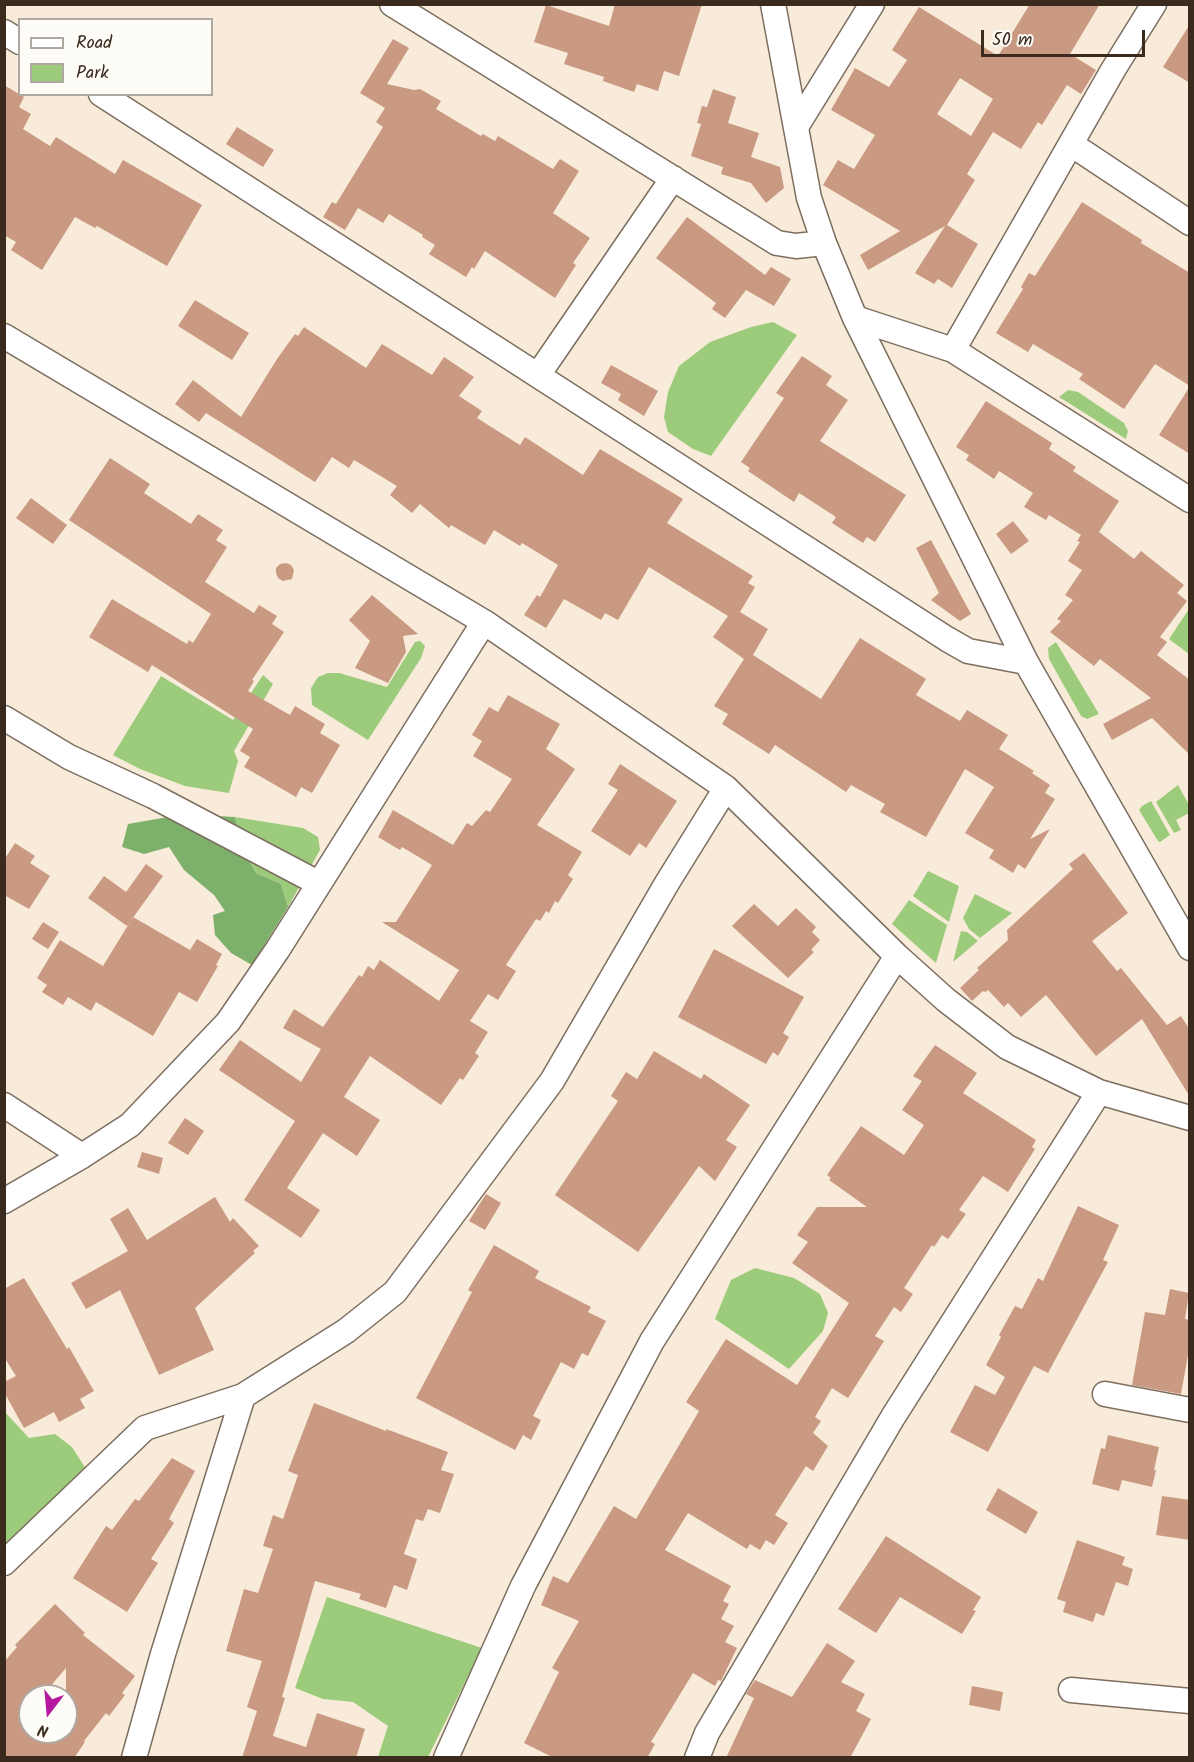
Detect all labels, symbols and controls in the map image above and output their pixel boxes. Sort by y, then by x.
legend [18,18,213,96]
scale bar [984,18,1148,56]
text: 50 m [992,26,1032,55]
text: Road [76,29,112,58]
text: Park [76,59,109,88]
north arrow [18,1684,78,1744]
text: N [35,1716,52,1743]

